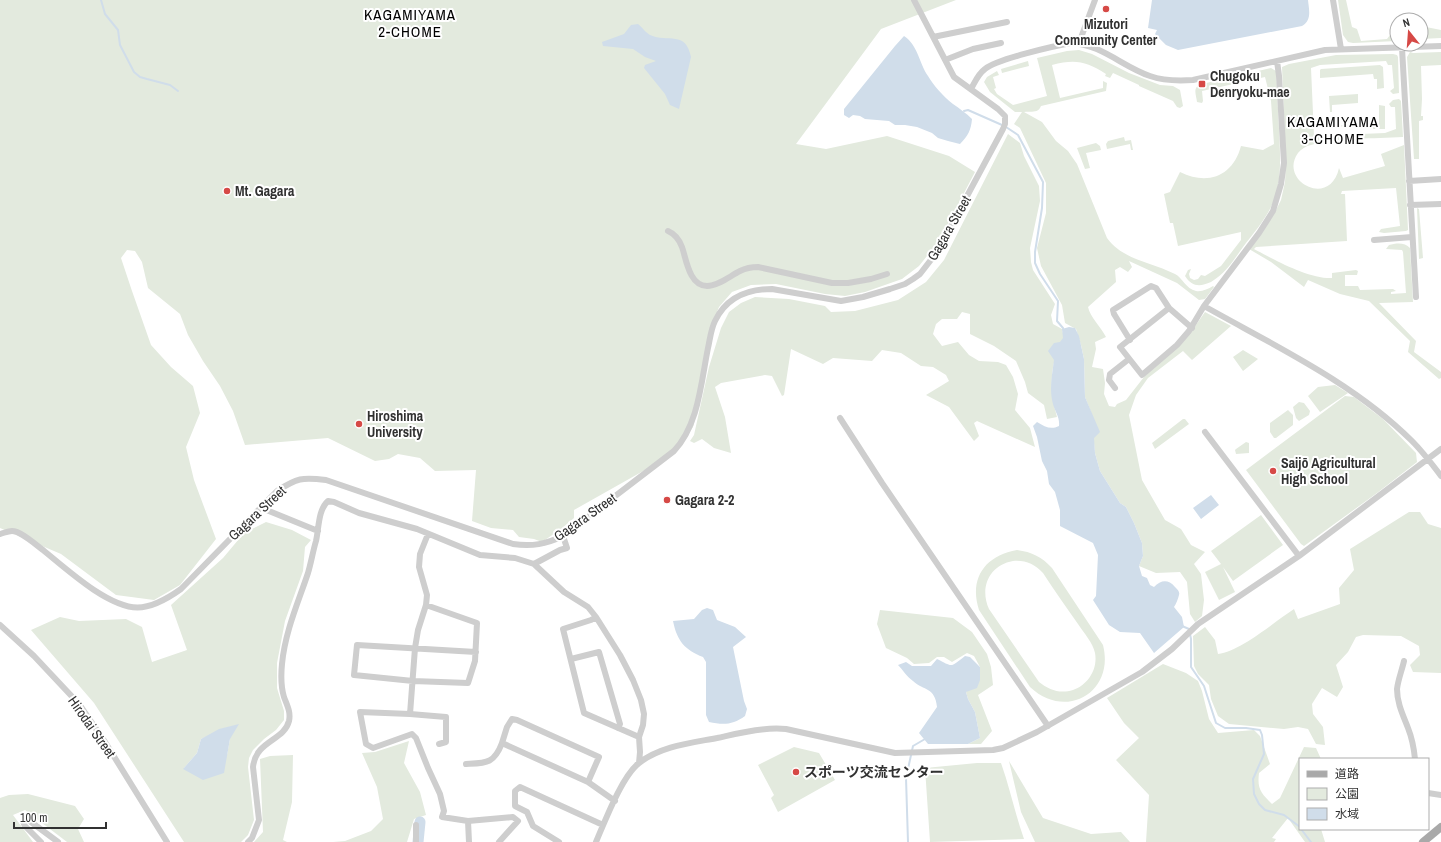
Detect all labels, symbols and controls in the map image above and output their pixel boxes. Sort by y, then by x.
district label: KAGAMIYAMA 2-CHOME [364,4,456,42]
marker: Mizutori Community Center [1101,4,1111,14]
north arrow [1389,12,1429,52]
place label: Mizutori Community Center [1055,15,1158,49]
text: N [1401,15,1411,30]
place label: Chugoku Denryoku-mae [1210,67,1290,101]
marker: Chugoku Denryoku-mae [1197,79,1207,89]
district label: KAGAMIYAMA 3-CHOME [1287,111,1379,149]
place label: Mt. Gagara [235,182,295,200]
marker: Mt. Gagara [222,186,232,196]
street label: Gagara Street [923,192,975,264]
place label: Hiroshima University [367,407,424,441]
marker: Hiroshima University [354,419,364,429]
place label: Saijō Agricultural High School [1281,454,1376,488]
marker: Saijō Agricultural High School [1268,466,1278,476]
street label: Gagara Street [224,482,290,544]
street label: Gagara Street [550,489,620,545]
place label: Gagara 2-2 [675,491,734,509]
marker: Gagara 2-2 [662,495,672,505]
street label: Hirodai Street [64,693,120,761]
legend [1299,758,1429,830]
place label: スポーツ交流センター [804,763,944,781]
text: 道路 [1335,766,1359,782]
marker: スポーツ交流センター [791,767,801,777]
text: 公園 [1335,786,1359,802]
scale bar [14,804,106,830]
text: 水域 [1335,806,1359,822]
text: 100 m [20,810,47,826]

